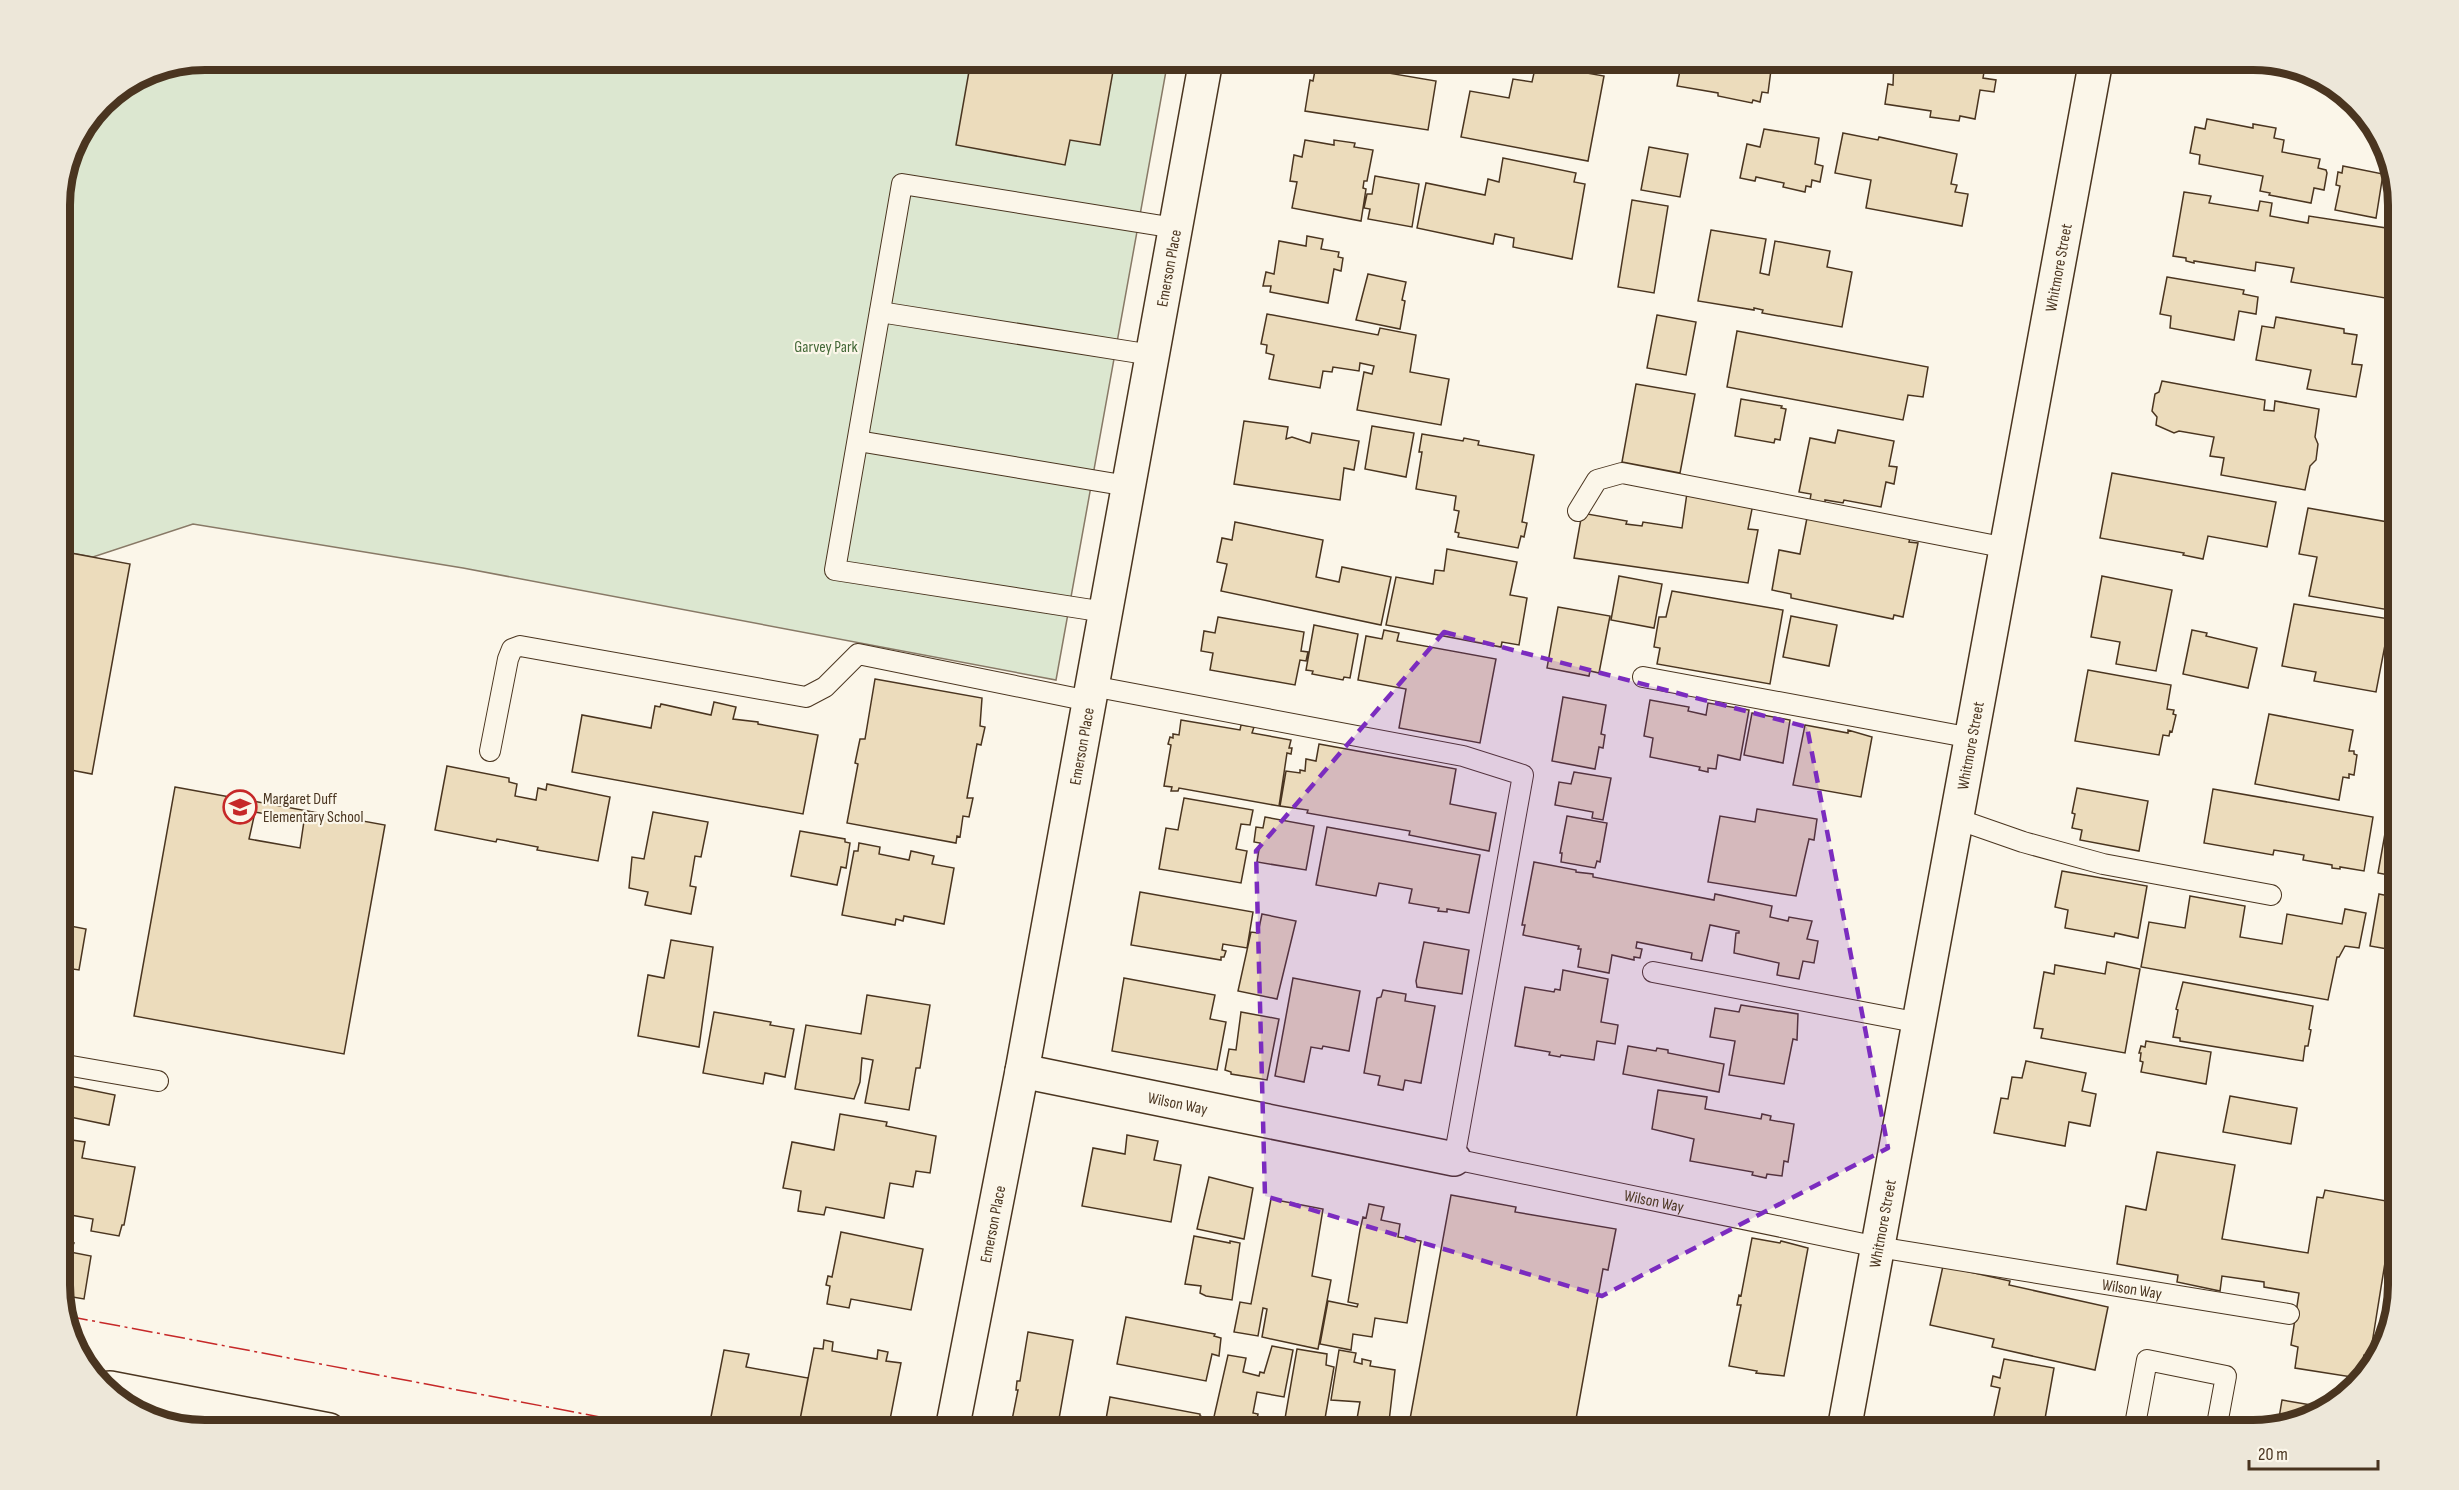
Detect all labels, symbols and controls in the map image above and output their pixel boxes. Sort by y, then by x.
street label: Whitmore Street [2042,222,2077,313]
street label: Emerson Place [1153,228,1186,308]
park label: Garvey Park [794,338,858,357]
street label: Whitmore Street [1954,700,1989,791]
street label: Emerson Place [1066,706,1099,787]
school or university icon: Margaret Duff Elementary School [222,789,258,825]
place label: Margaret Duff Elementary School [263,790,363,827]
street label: Wilson Way [1146,1089,1209,1120]
street label: Whitmore Street [1866,1178,1901,1269]
street label: Emerson Place [977,1184,1010,1264]
street label: Wilson Way [1622,1187,1685,1217]
street label: Wilson Way [2100,1276,2163,1304]
scale bar [2249,1433,2378,1471]
text: 20 m [2258,1444,2288,1465]

